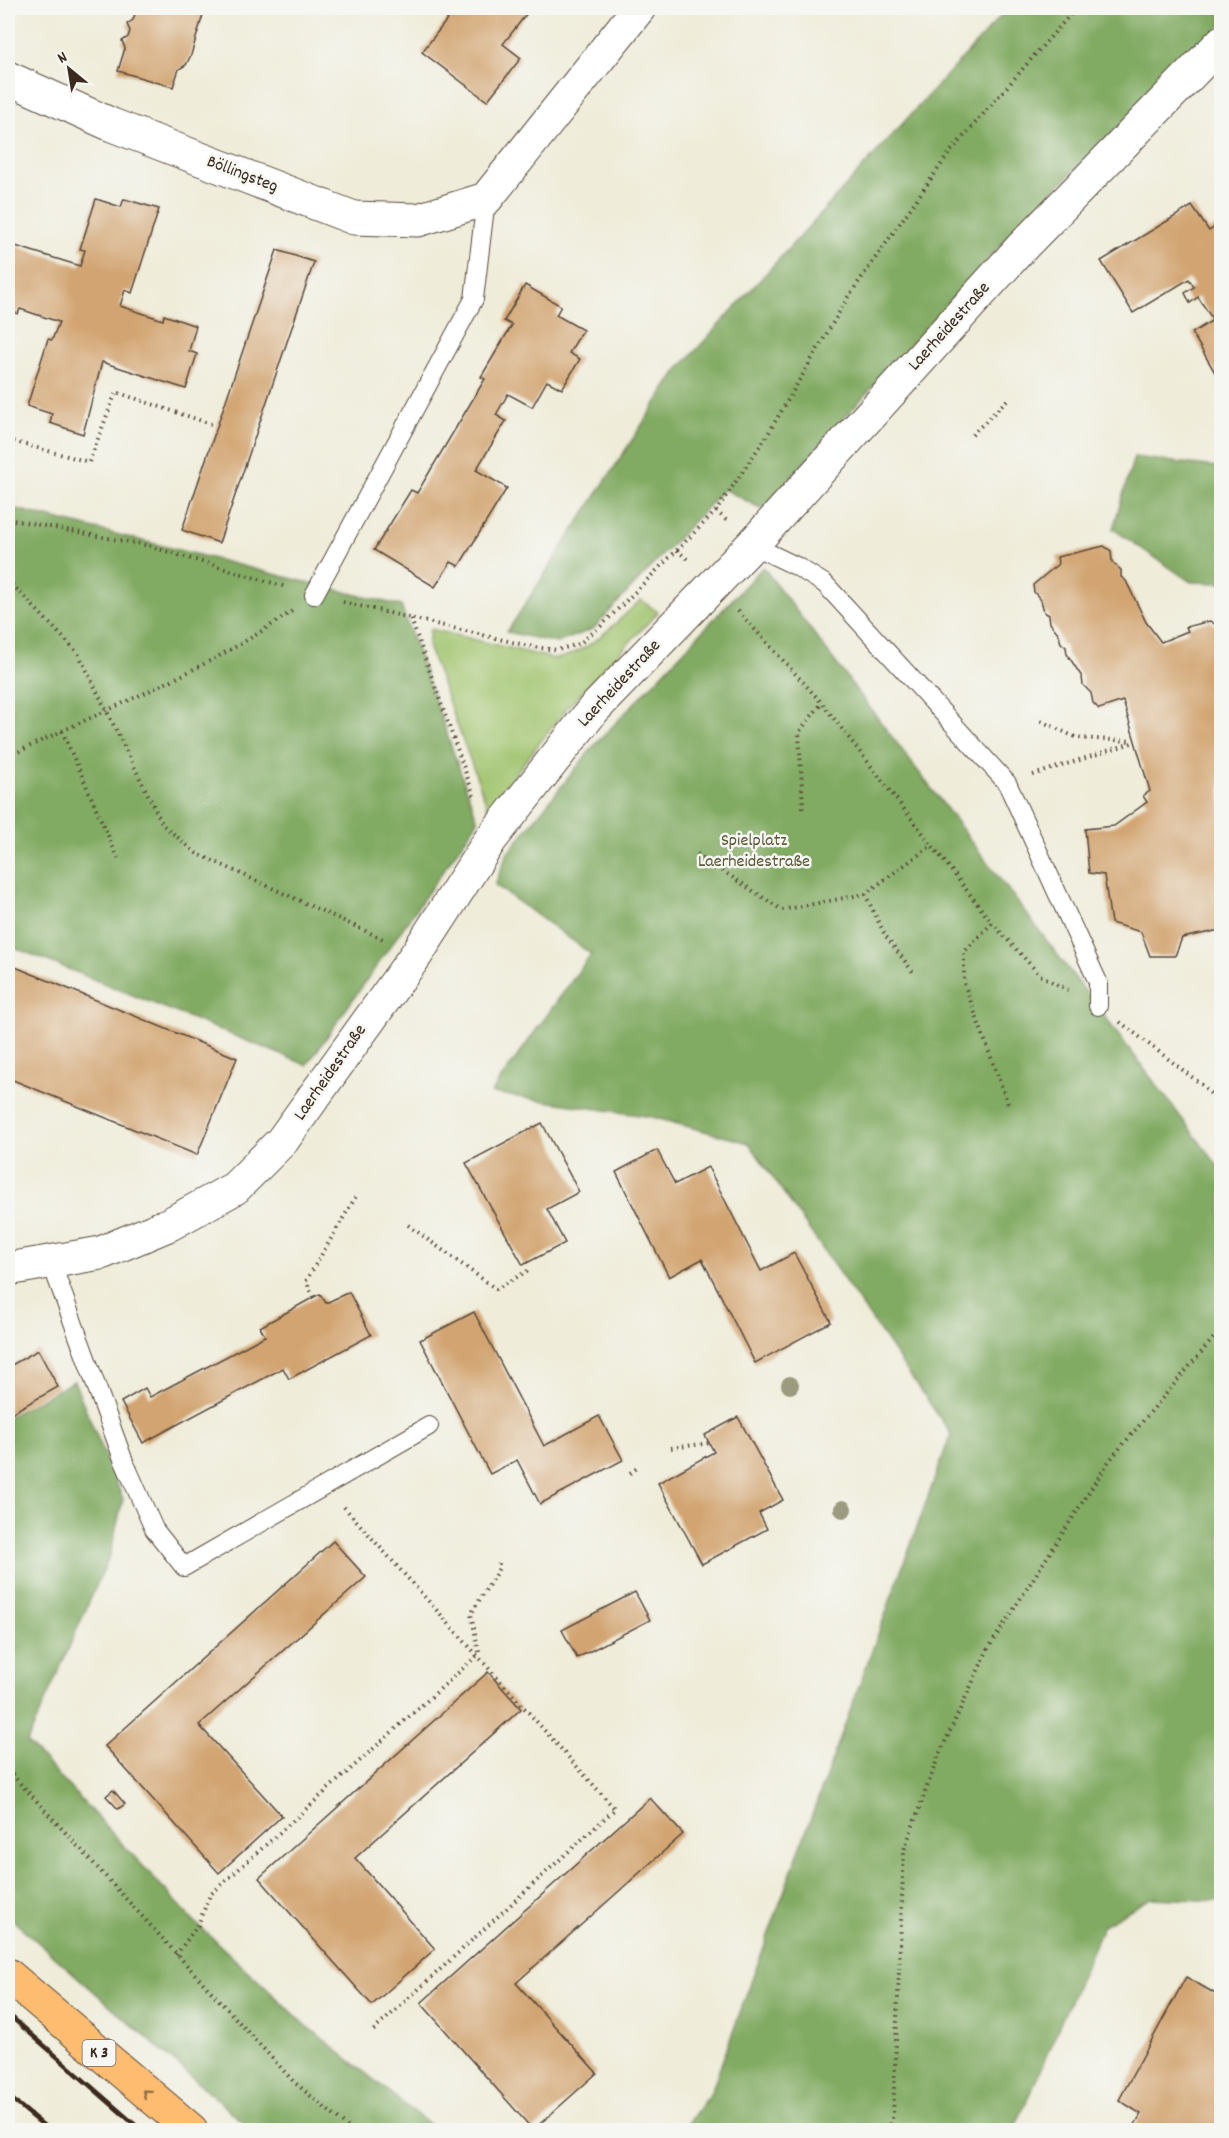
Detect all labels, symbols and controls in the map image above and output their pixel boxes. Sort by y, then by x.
north arrow [39,39,99,99]
text: N [54,46,72,70]
street label: Böllingsteg [203,150,281,200]
street label: Laerheidestraße [903,277,997,377]
street label: Laerheidestraße [573,634,667,733]
park label: Spielplatz Laerheidestraße [698,829,810,875]
street label: Laerheidestraße [289,1020,373,1126]
road number: K 3 [82,2040,116,2066]
one-way arrow [142,2089,153,2100]

